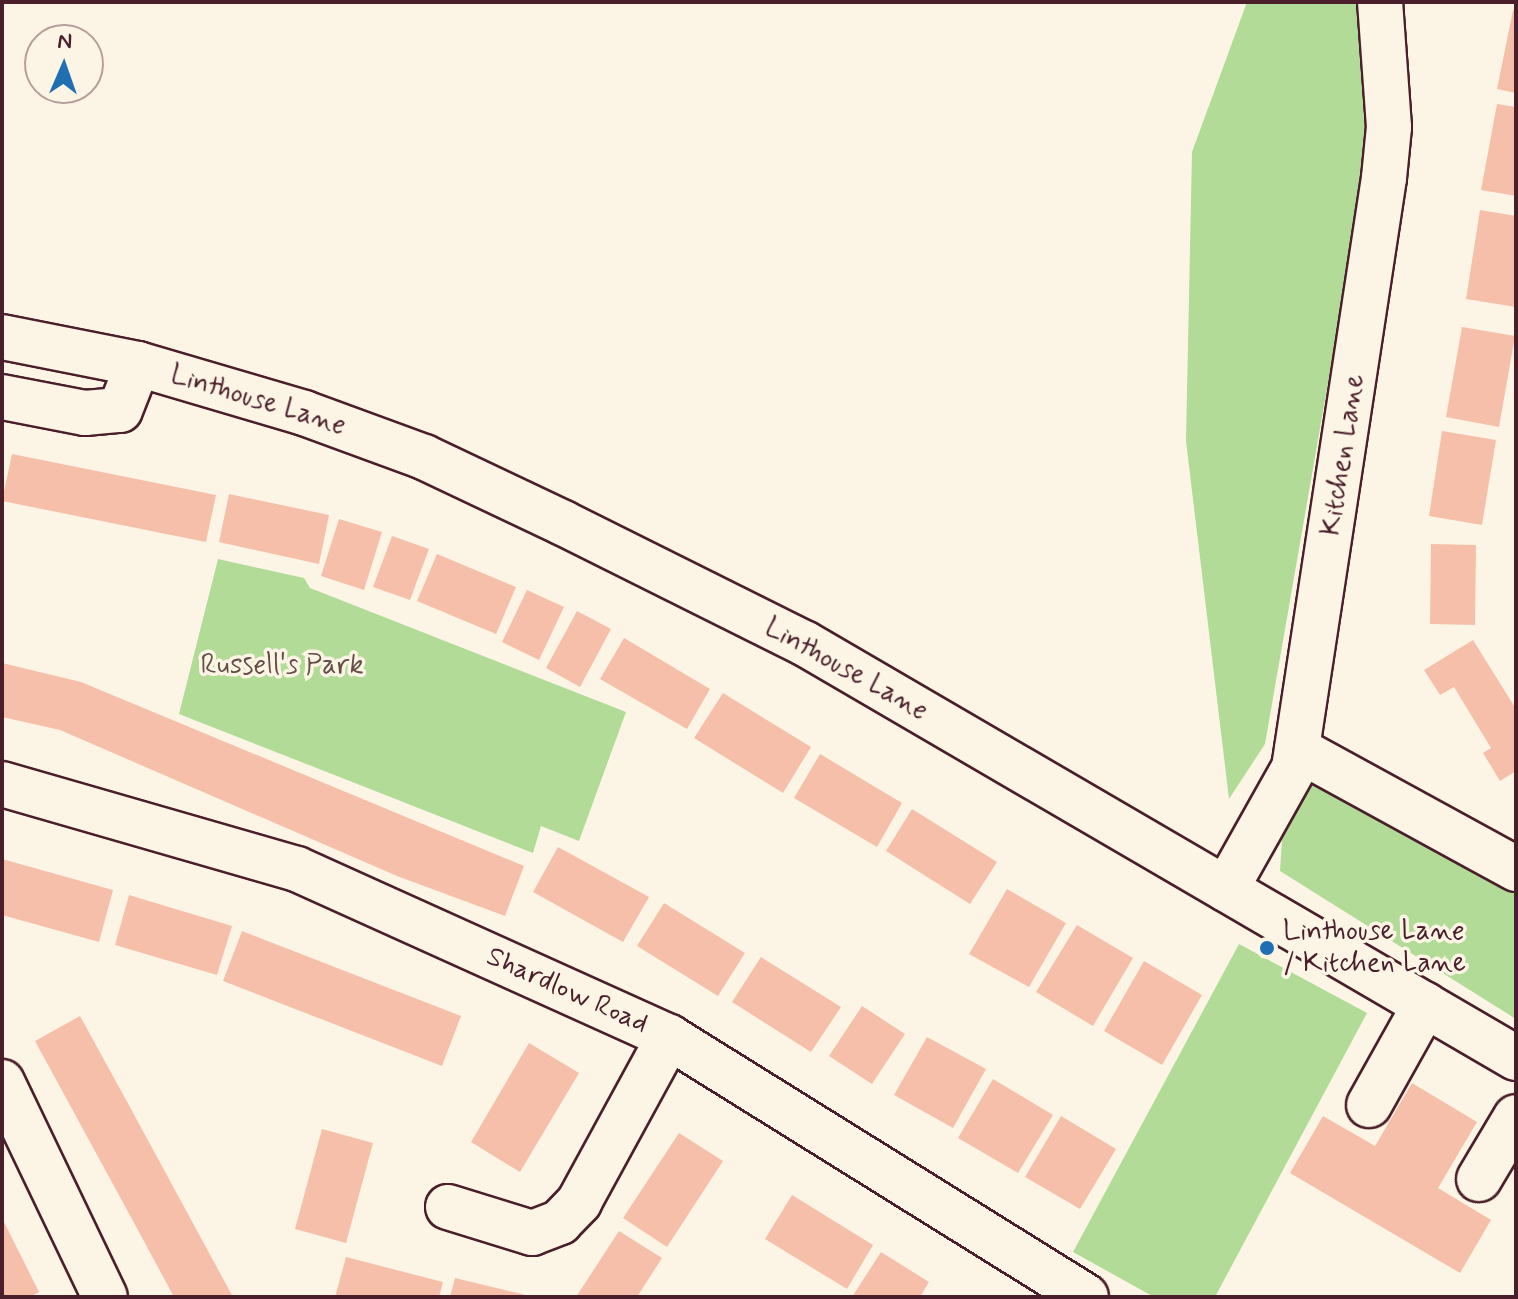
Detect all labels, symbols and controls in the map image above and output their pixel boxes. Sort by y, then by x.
north arrow [24,24,104,104]
text: N [57,28,73,56]
street label: Linthouse Lane [168,359,348,443]
street label: Kitchen Lane [1315,374,1373,536]
street label: Linthouse Lane [760,612,932,728]
park label: Russell's Park [201,649,363,683]
place label: Linthouse Lane / Kitchen Lane [1283,915,1462,981]
marker: Linthouse Lane / Kitchen Lane [1258,939,1276,957]
street label: Shardlow Road [481,940,653,1042]

